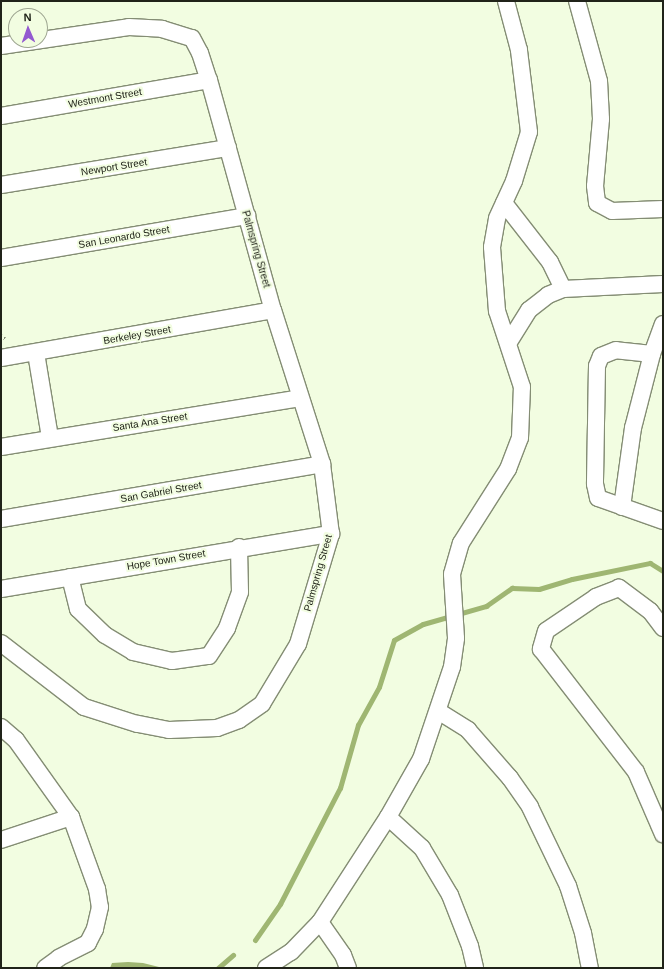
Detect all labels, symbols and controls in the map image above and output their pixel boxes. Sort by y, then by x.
north arrow [8,8,48,48]
text: N [23,11,32,23]
street label: Westmont Street [67,86,143,110]
street label: Newport Street [80,156,148,178]
street label: Palmspring Street [239,209,273,289]
street label: San Leonardo Street [78,223,170,251]
street label: Berkeley Street [102,323,172,347]
street label: Santa Ana Street [111,410,189,434]
street label: San Gabriel Street [119,479,203,505]
street label: Palmspring Street [301,533,335,613]
street label: Hope Town Street [126,547,206,573]

